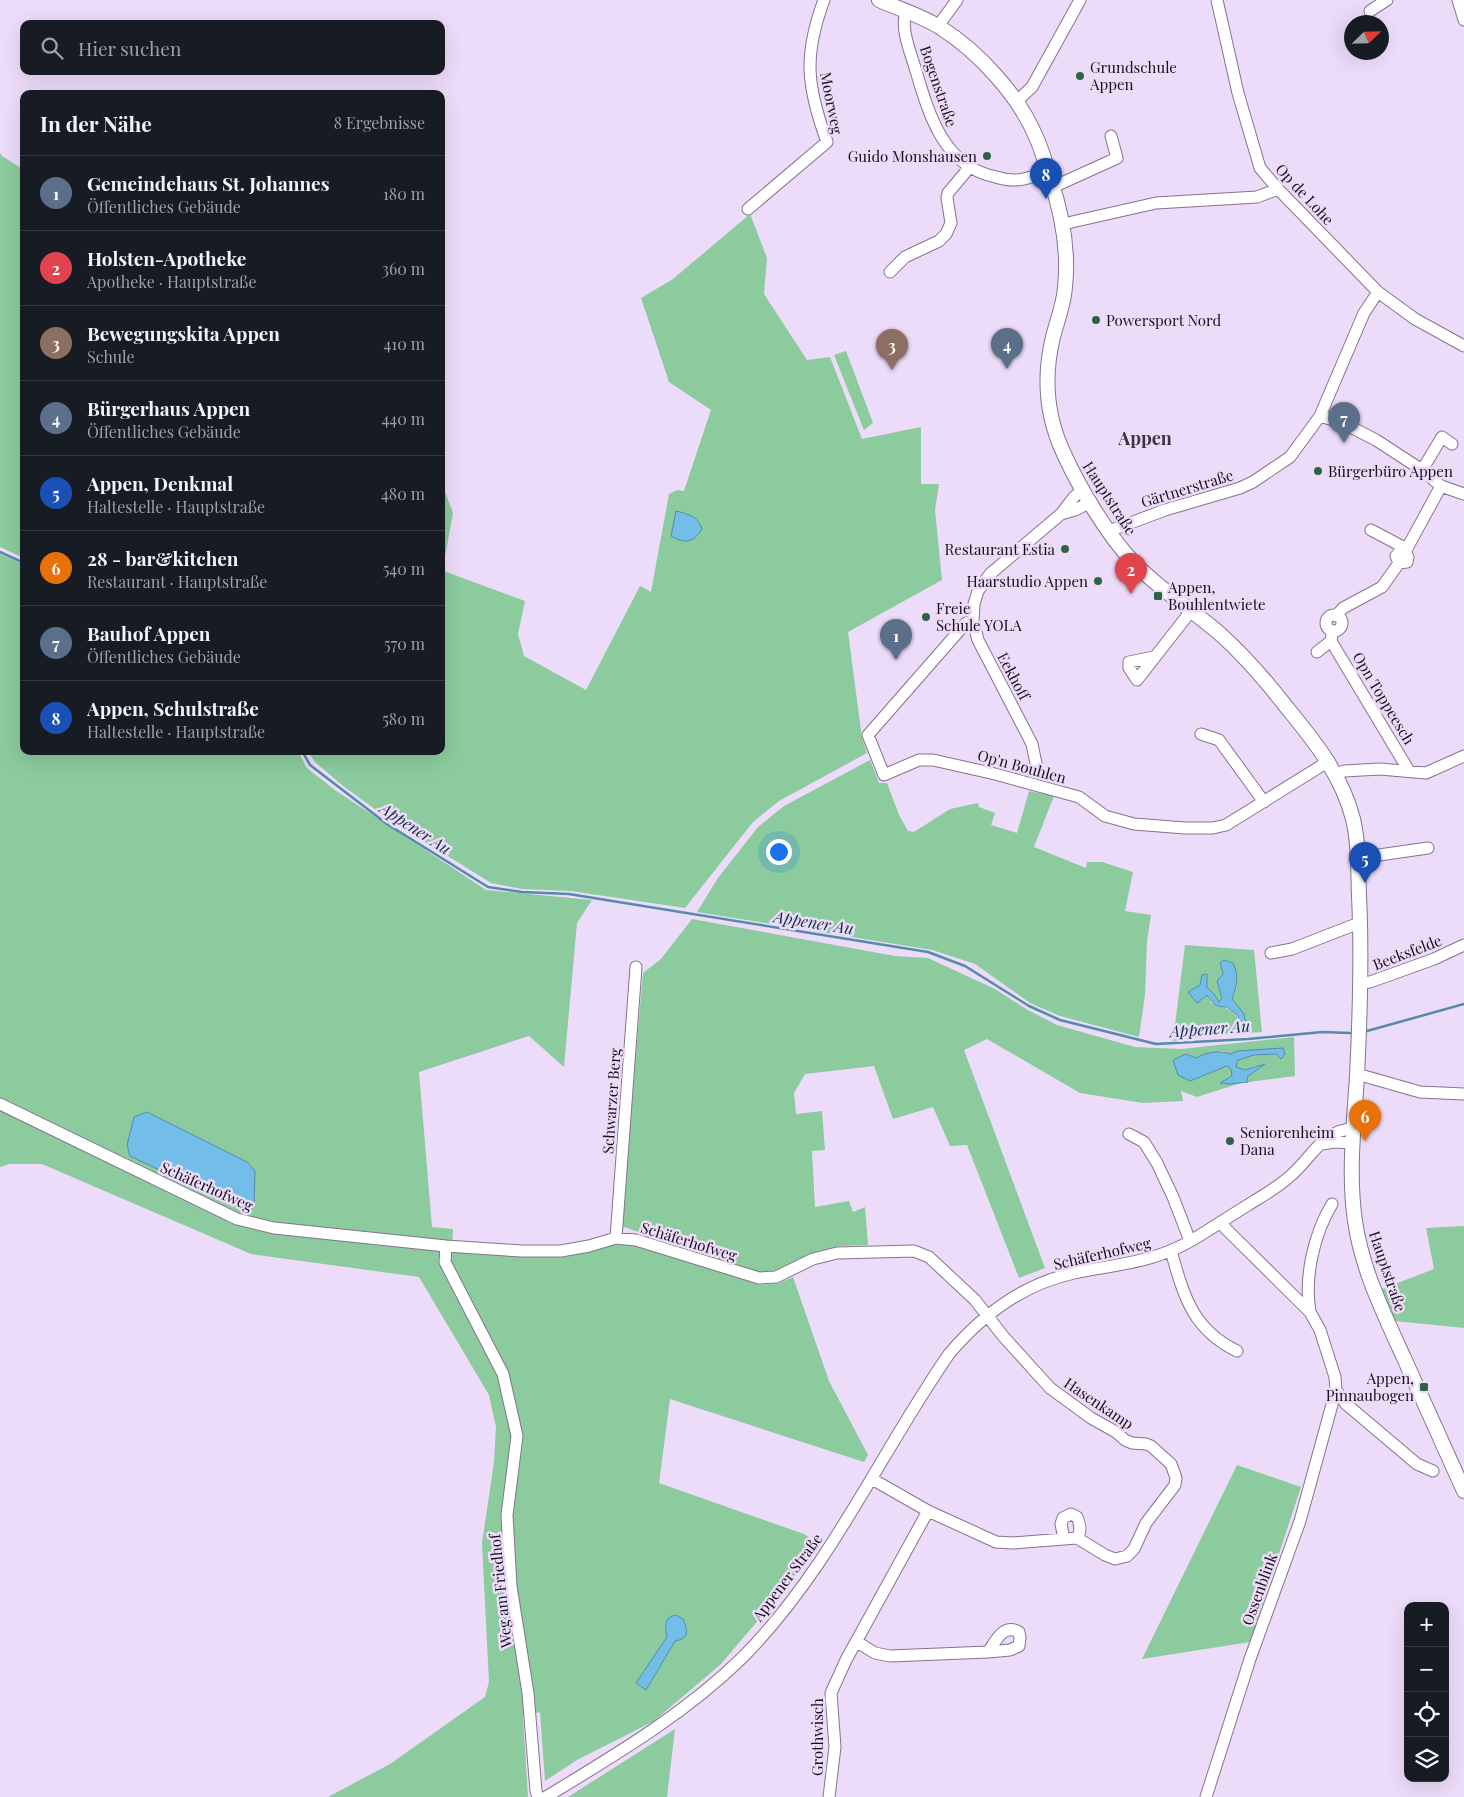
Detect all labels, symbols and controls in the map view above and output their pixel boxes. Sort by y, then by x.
north arrow [1344,15,1389,60]
search box [20,20,445,75]
icon: search [38,34,66,62]
text: Hier suchen [78,35,181,61]
street label: Bogenstraße [916,43,962,129]
place label: Grundschule Appen [1089,57,1177,94]
street label: Moorweg [816,70,848,136]
marker: Grundschule Appen [1074,70,1086,82]
text: In der Nähe [40,109,152,137]
text: 8 Ergebnisse [334,112,425,133]
place label: Guido Monshausen [848,146,977,166]
marker: Guido Monshausen [981,150,993,162]
pin: 8 [1030,158,1062,199]
street label: Op de Lohe [1271,159,1339,229]
text: Gemeindehaus St. Johannes [87,170,329,196]
text: 1 [53,183,59,204]
text: 180 m [383,183,425,204]
text: Öffentliches Gebäude [87,196,241,217]
text: Holsten-Apotheke [87,245,246,271]
text: 2 [52,258,60,279]
text: 360 m [382,258,425,279]
text: Apotheke · Hauptstraße [87,271,257,292]
place label: Powersport Nord [1106,310,1221,330]
marker: Powersport Nord [1090,314,1102,326]
text: Bewegungskita Appen [87,320,280,346]
pin: 4 [991,328,1023,369]
pin: 3 [876,329,908,370]
text: 3 [52,333,60,354]
text: 410 m [383,333,425,354]
text: Schule [87,346,135,367]
text: Bürgerhaus Appen [87,395,250,421]
pin: 7 [1328,402,1360,443]
text: 4 [52,408,60,429]
text: 440 m [381,408,425,429]
text: Öffentliches Gebäude [87,421,241,442]
district label: Appen [1117,426,1172,450]
street label: Hauptstraße [1079,457,1141,539]
place label: Bürgerbüro Appen [1328,461,1453,481]
street label: Gärtnerstraße [1138,464,1236,512]
marker: Bürgerbüro Appen [1312,465,1324,477]
text: Appen, Denkmal [87,470,233,496]
text: 5 [52,483,60,504]
text: 480 m [381,483,425,504]
text: Haltestelle · Hauptstraße [87,496,265,517]
place label: Restaurant Estia [945,539,1056,559]
marker: Restaurant Estia [1059,543,1071,555]
text: 28 - bar&kitchen [87,545,238,571]
pin: 2 [1115,553,1147,594]
text: 6 [52,558,60,579]
text: 540 m [383,558,425,579]
text: Restaurant · Hauptstraße [87,571,267,592]
place label: Haarstudio Appen [966,571,1088,591]
marker: Haarstudio Appen [1092,575,1104,587]
place label: Appen, Bouhlentwiete [1167,577,1266,614]
marker: Appen, Bouhlentwiete [1152,590,1164,602]
place label: Freie Schule YOLA [936,598,1022,635]
marker: Freie Schule YOLA [920,611,932,623]
pin: 1 [880,619,912,660]
text: Bauhof Appen [87,620,210,646]
text: 7 [52,633,60,654]
text: 570 m [384,633,425,654]
text: Öffentliches Gebäude [87,646,241,667]
street label: Opn Toppeesch [1349,648,1420,748]
street label: Eekhoff [993,649,1035,704]
text: Appen, Schulstraße [87,695,259,721]
text: 8 [52,708,60,729]
text: 580 m [382,708,425,729]
text: Haltestelle · Hauptstraße [87,721,265,742]
street label: Op'n Bouhlen [976,745,1068,787]
water label: Appener Au [375,796,455,859]
your location [766,839,792,865]
pin: 5 [1349,842,1381,883]
water label: Appener Au [771,905,855,939]
street label: Beeksfelde [1370,930,1444,974]
water label: Appener Au [1167,1015,1251,1041]
street label: Schwarzer Berg [597,1047,625,1155]
pin: 6 [1349,1100,1381,1141]
place label: Seniorenheim Dana [1240,1122,1335,1159]
marker: Seniorenheim Dana [1224,1135,1236,1147]
street label: Schäferhofweg [158,1157,256,1215]
street label: Schäferhofweg [639,1217,739,1265]
street label: Hauptstraße [1365,1228,1411,1314]
street label: Schäferhofweg [1051,1232,1153,1274]
place label: Appen, Pinnaubogen [1326,1368,1414,1405]
street label: Hasenkamp [1060,1372,1138,1434]
marker: Appen, Pinnaubogen [1418,1381,1430,1393]
street label: Appener Straße [747,1529,827,1626]
street label: Weg am Friedhof [484,1532,516,1650]
street label: Ossenblink [1237,1550,1282,1628]
map controls [1404,1602,1449,1782]
button: + [1404,1602,1449,1647]
button: − [1404,1647,1449,1692]
button: locate [1404,1692,1449,1737]
street label: Grothwisch [807,1698,827,1776]
button: layers [1404,1737,1449,1782]

